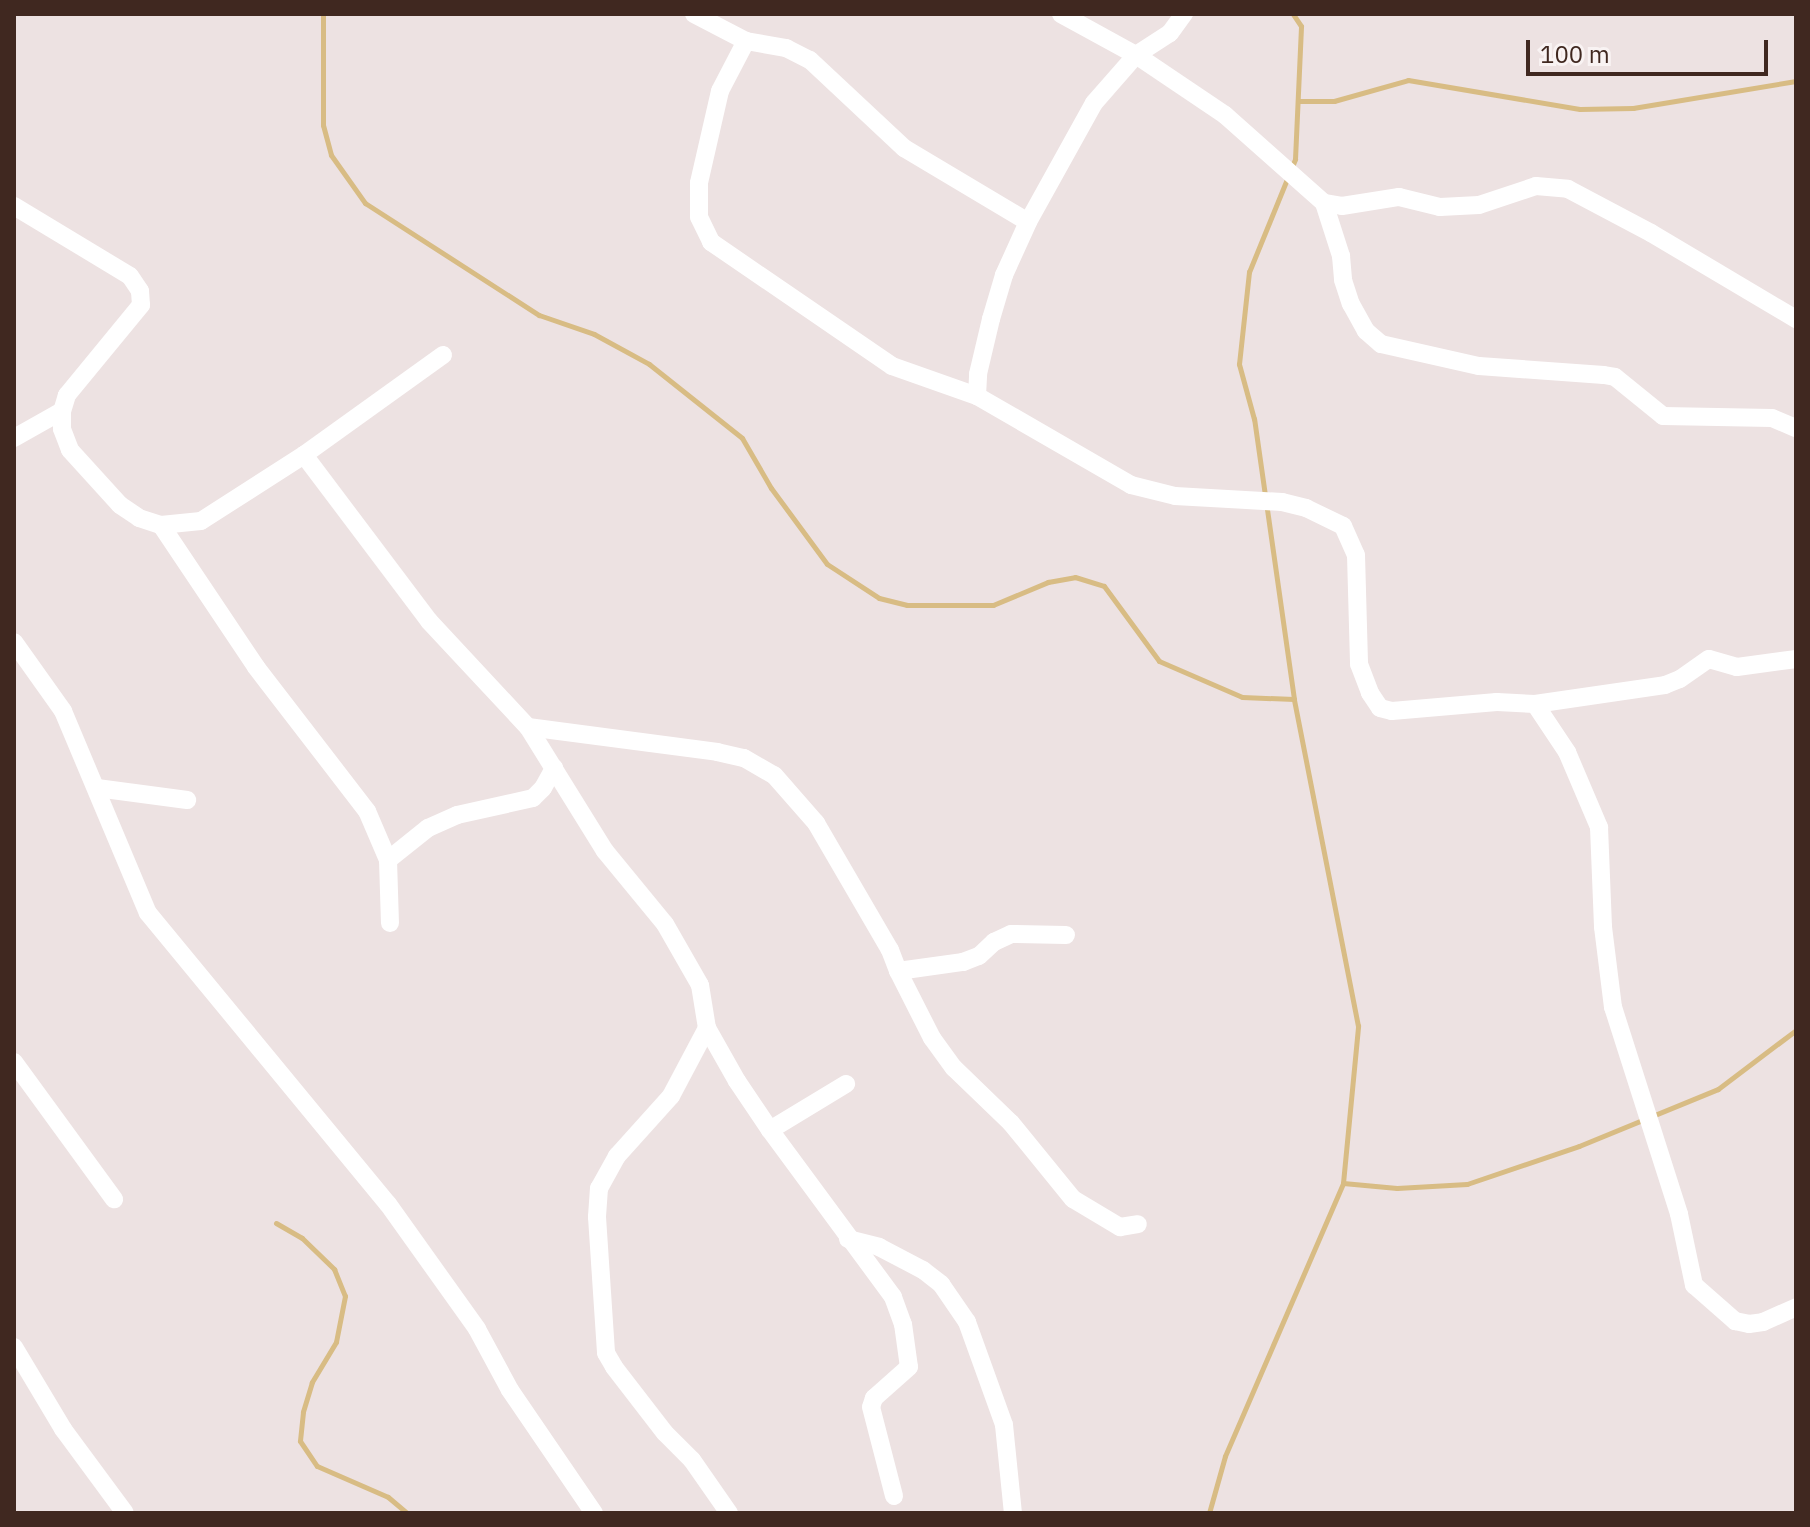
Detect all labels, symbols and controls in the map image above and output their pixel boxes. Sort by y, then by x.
scale bar [1530,24,1772,74]
text: 100 m [1540,38,1610,70]

